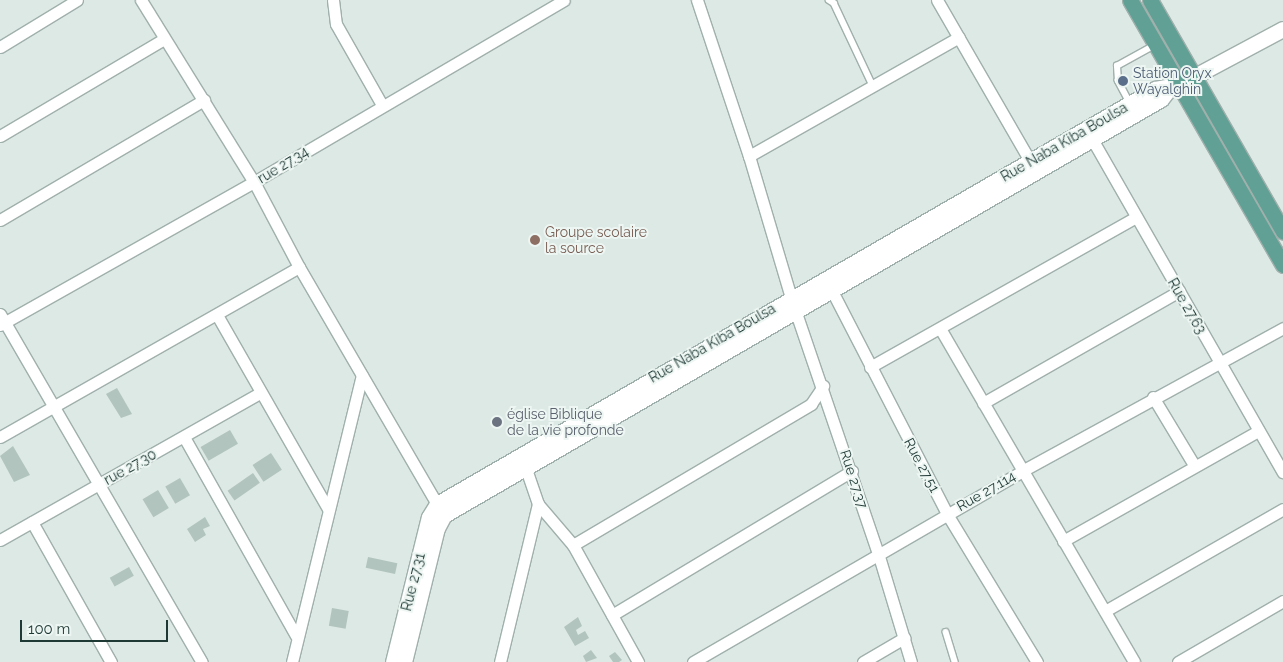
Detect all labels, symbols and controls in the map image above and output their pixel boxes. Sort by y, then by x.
place label: Station Oryx Wayalghin [1133,65,1211,98]
marker: Station Oryx Wayalghin [1117,75,1129,87]
street label: Rue Naba Kiba Boulsa [998,99,1130,185]
street label: rue 27.34 [254,143,312,187]
place label: Groupe scolaire la source [545,224,647,256]
marker: Groupe scolaire la source [529,234,541,246]
street label: Rue 27.63 [1164,275,1210,337]
street label: Rue Naba Kiba Boulsa [646,300,778,386]
place label: église Biblique de la vie profonde [507,406,624,438]
marker: église Biblique de la vie profonde [491,416,503,428]
street label: Rue 27.51 [901,435,943,495]
street label: rue 27.30 [101,446,159,488]
street label: Rue 27.37 [837,448,871,510]
street label: Rue 27.114 [954,467,1018,515]
street label: Rue 27.31 [398,551,428,613]
scale bar [22,610,170,642]
text: 100 m [28,620,70,638]

